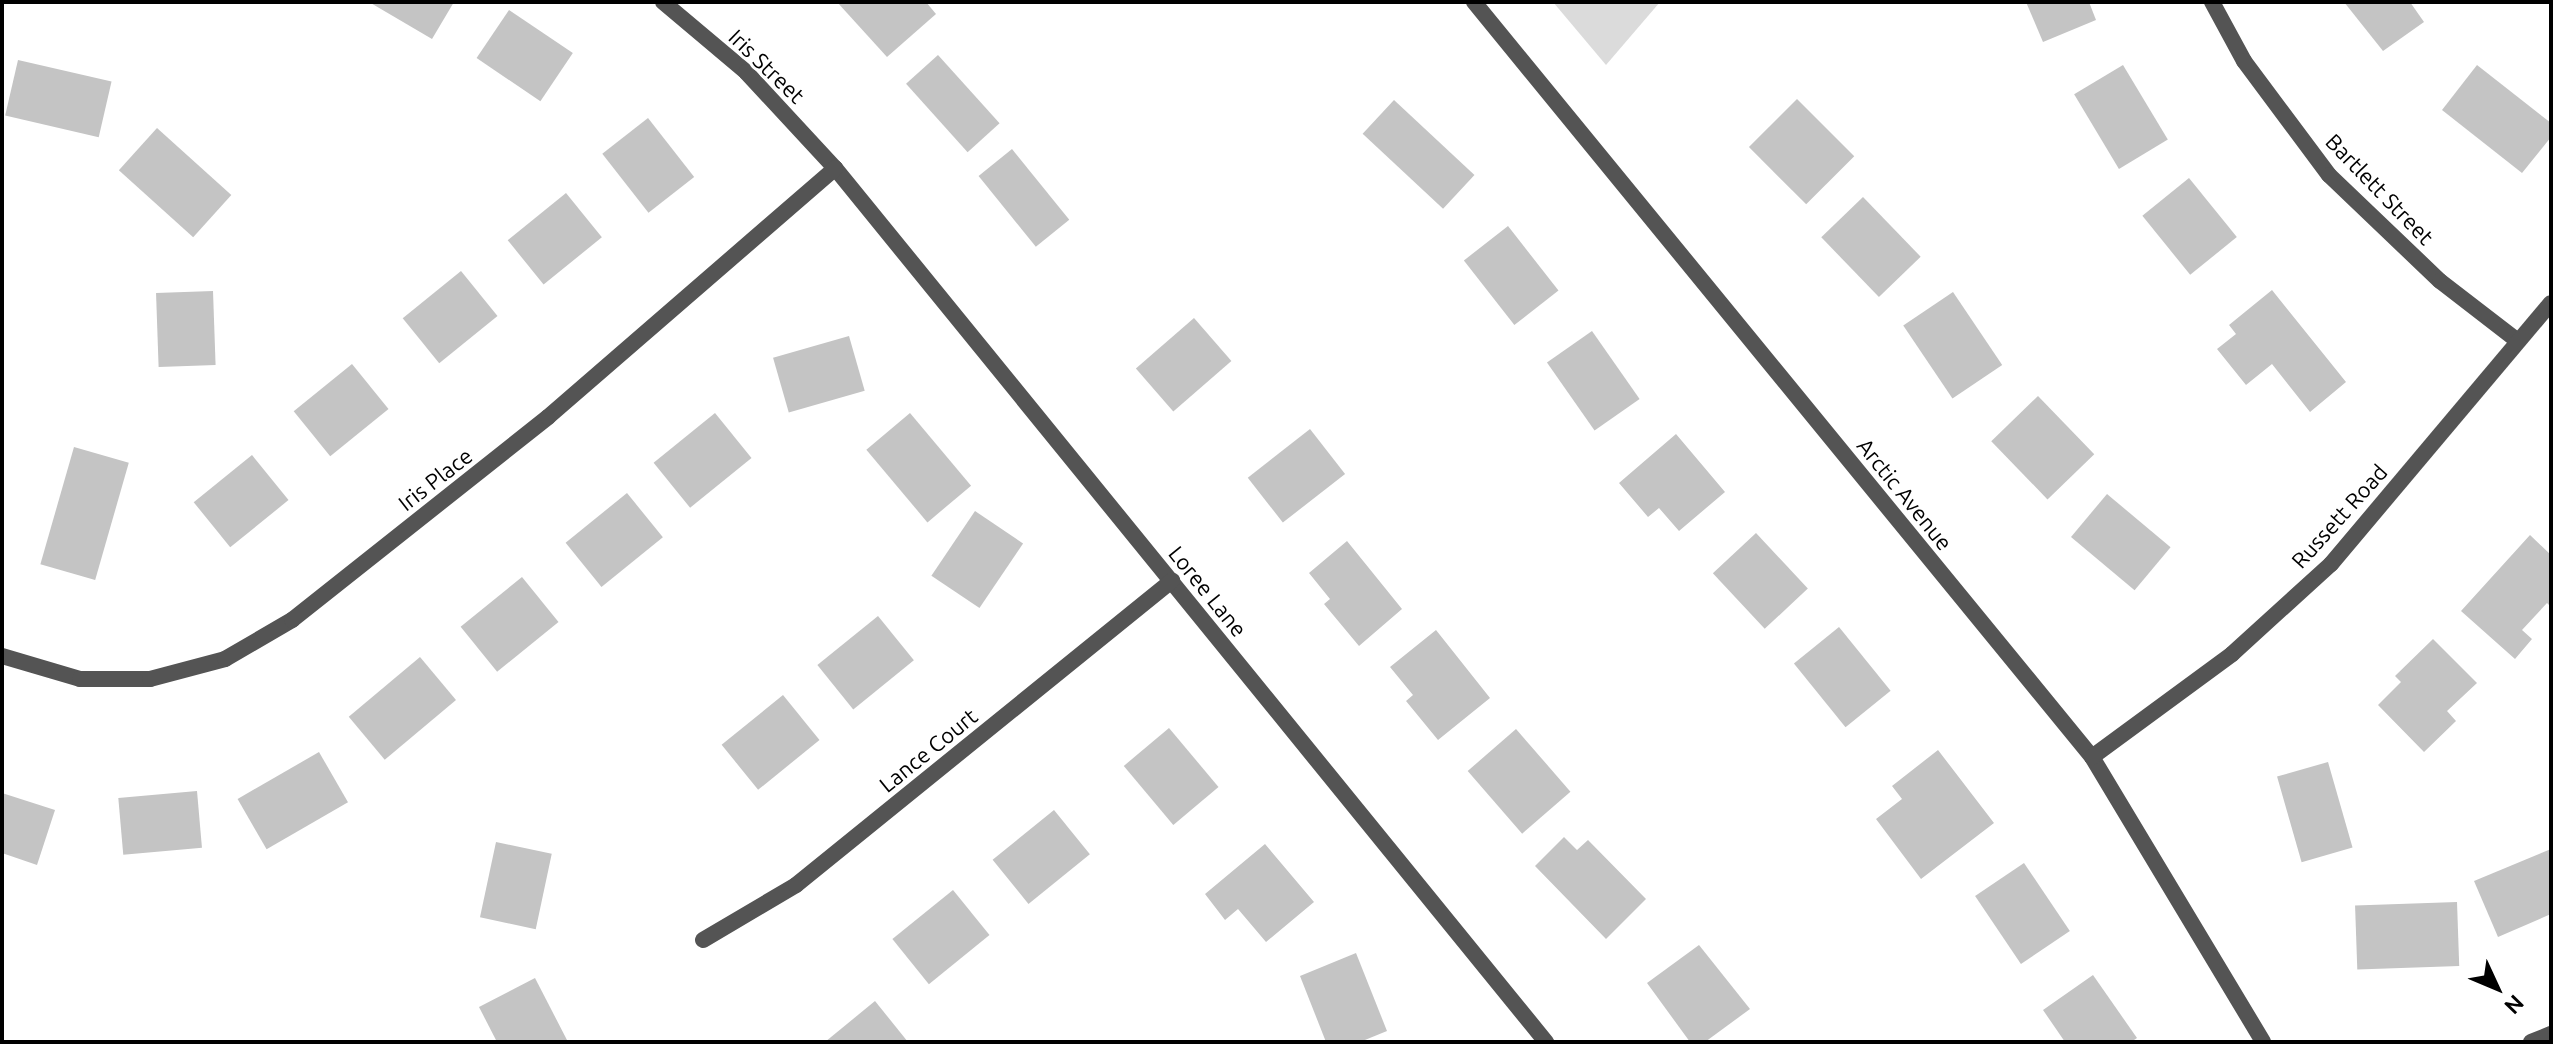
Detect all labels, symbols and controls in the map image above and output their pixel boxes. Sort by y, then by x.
street label: Iris Street [724,23,810,109]
street label: Bartlett Street [2321,128,2439,250]
street label: Arctic Avenue [1852,433,1958,555]
street label: Iris Place [393,442,477,516]
street label: Russett Road [2286,459,2392,573]
street label: Loree Lane [1163,540,1253,642]
street label: Lance Court [874,703,982,797]
north arrow [2457,948,2537,1028]
text: N [2500,990,2529,1020]

